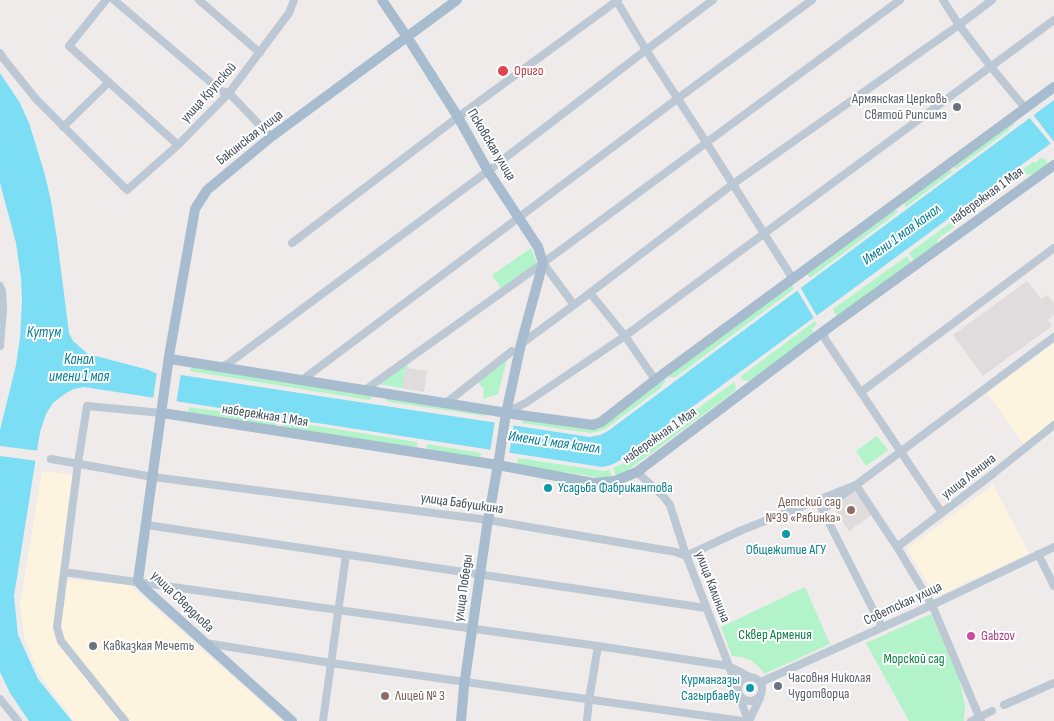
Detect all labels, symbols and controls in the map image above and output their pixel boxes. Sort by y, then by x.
street label: улица Крупской [178,59,240,127]
place label: Ориго [514,63,544,79]
marker: Ориго [496,64,510,78]
place label: Армянская Церковь Святой Рипсимэ [852,91,947,124]
marker: Армянская Церковь Святой Рипсимэ [951,101,963,113]
street label: Псковская улица [463,106,519,184]
street label: Бакинская улица [213,107,287,169]
street label: набережная 1 Мая [947,164,1027,228]
water label: Имени 1 мая канал [859,200,945,270]
water label: Кутум [27,324,61,342]
water label: Канал имени 1 мая [49,351,109,386]
street label: набережная 1 Мая [221,401,309,431]
street label: набережная 1 Мая [620,404,700,468]
water label: Имени 1 мая канал [507,428,601,458]
street label: улица Ленина [939,451,999,503]
place label: Усадьба Фабрикантова [558,480,673,496]
marker: Усадьба Фабрикантова [542,482,554,494]
street label: улица Бабушкина [420,490,504,518]
place label: Детский сад №39 «Рябинка» [766,494,841,526]
marker: Детский сад №39 «Рябинка» [845,504,857,516]
marker: Общежитие АГУ [780,528,792,540]
place label: Общежитие АГУ [746,542,826,558]
street label: улица Калинина [691,549,733,625]
street label: улица Победы [451,553,477,623]
street label: улица Свердлова [147,568,217,636]
street label: Советская улица [861,579,945,629]
park label: Сквер Армения [738,627,812,643]
place label: Gabzov [981,628,1015,644]
marker: Gabzov [965,630,977,642]
place label: Кавказкая Мечеть [103,638,194,654]
marker: Кавказкая Мечеть [87,640,99,652]
park label: Морской сад [883,651,945,667]
place label: Часовня Николая Чудотворца [788,670,871,702]
place label: Курмангазы Сагырбаеву [681,672,740,704]
marker: Часовня Николая Чудотворца [772,680,784,692]
marker: Курмангазы Сагырбаеву [744,682,756,694]
place label: Лицей № 3 [395,688,445,704]
marker: Лицей № 3 [379,690,391,702]

